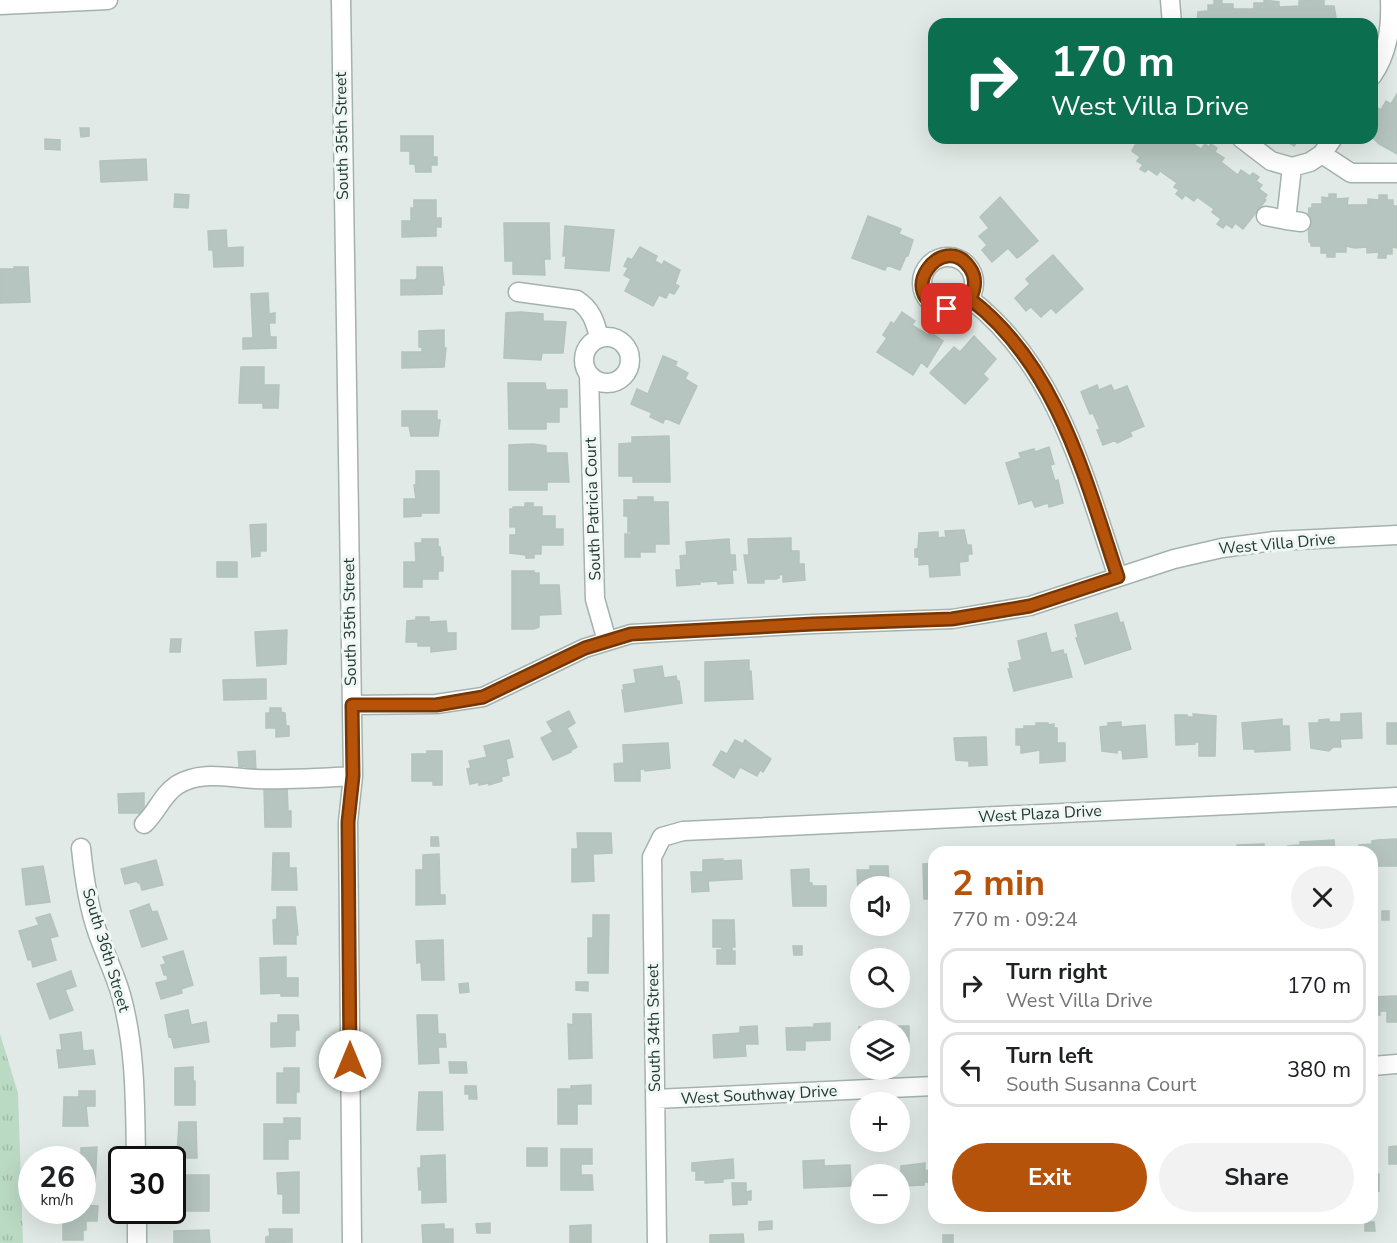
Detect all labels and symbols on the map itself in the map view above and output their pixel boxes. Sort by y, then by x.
street label: South 35th Street [330,71,354,200]
pin [921,283,972,334]
street label: South Patricia Court [579,437,606,581]
street label: West Villa Drive [1218,528,1336,560]
street label: South 35th Street [338,557,362,686]
street label: West Plaza Drive [978,800,1102,828]
street label: South 36th Street [77,885,135,1015]
street label: South 34th Street [642,963,666,1092]
position arrow [318,1029,382,1093]
street label: West Southway Drive [680,1080,838,1110]
speed limit sign: 30 [108,1146,186,1224]

